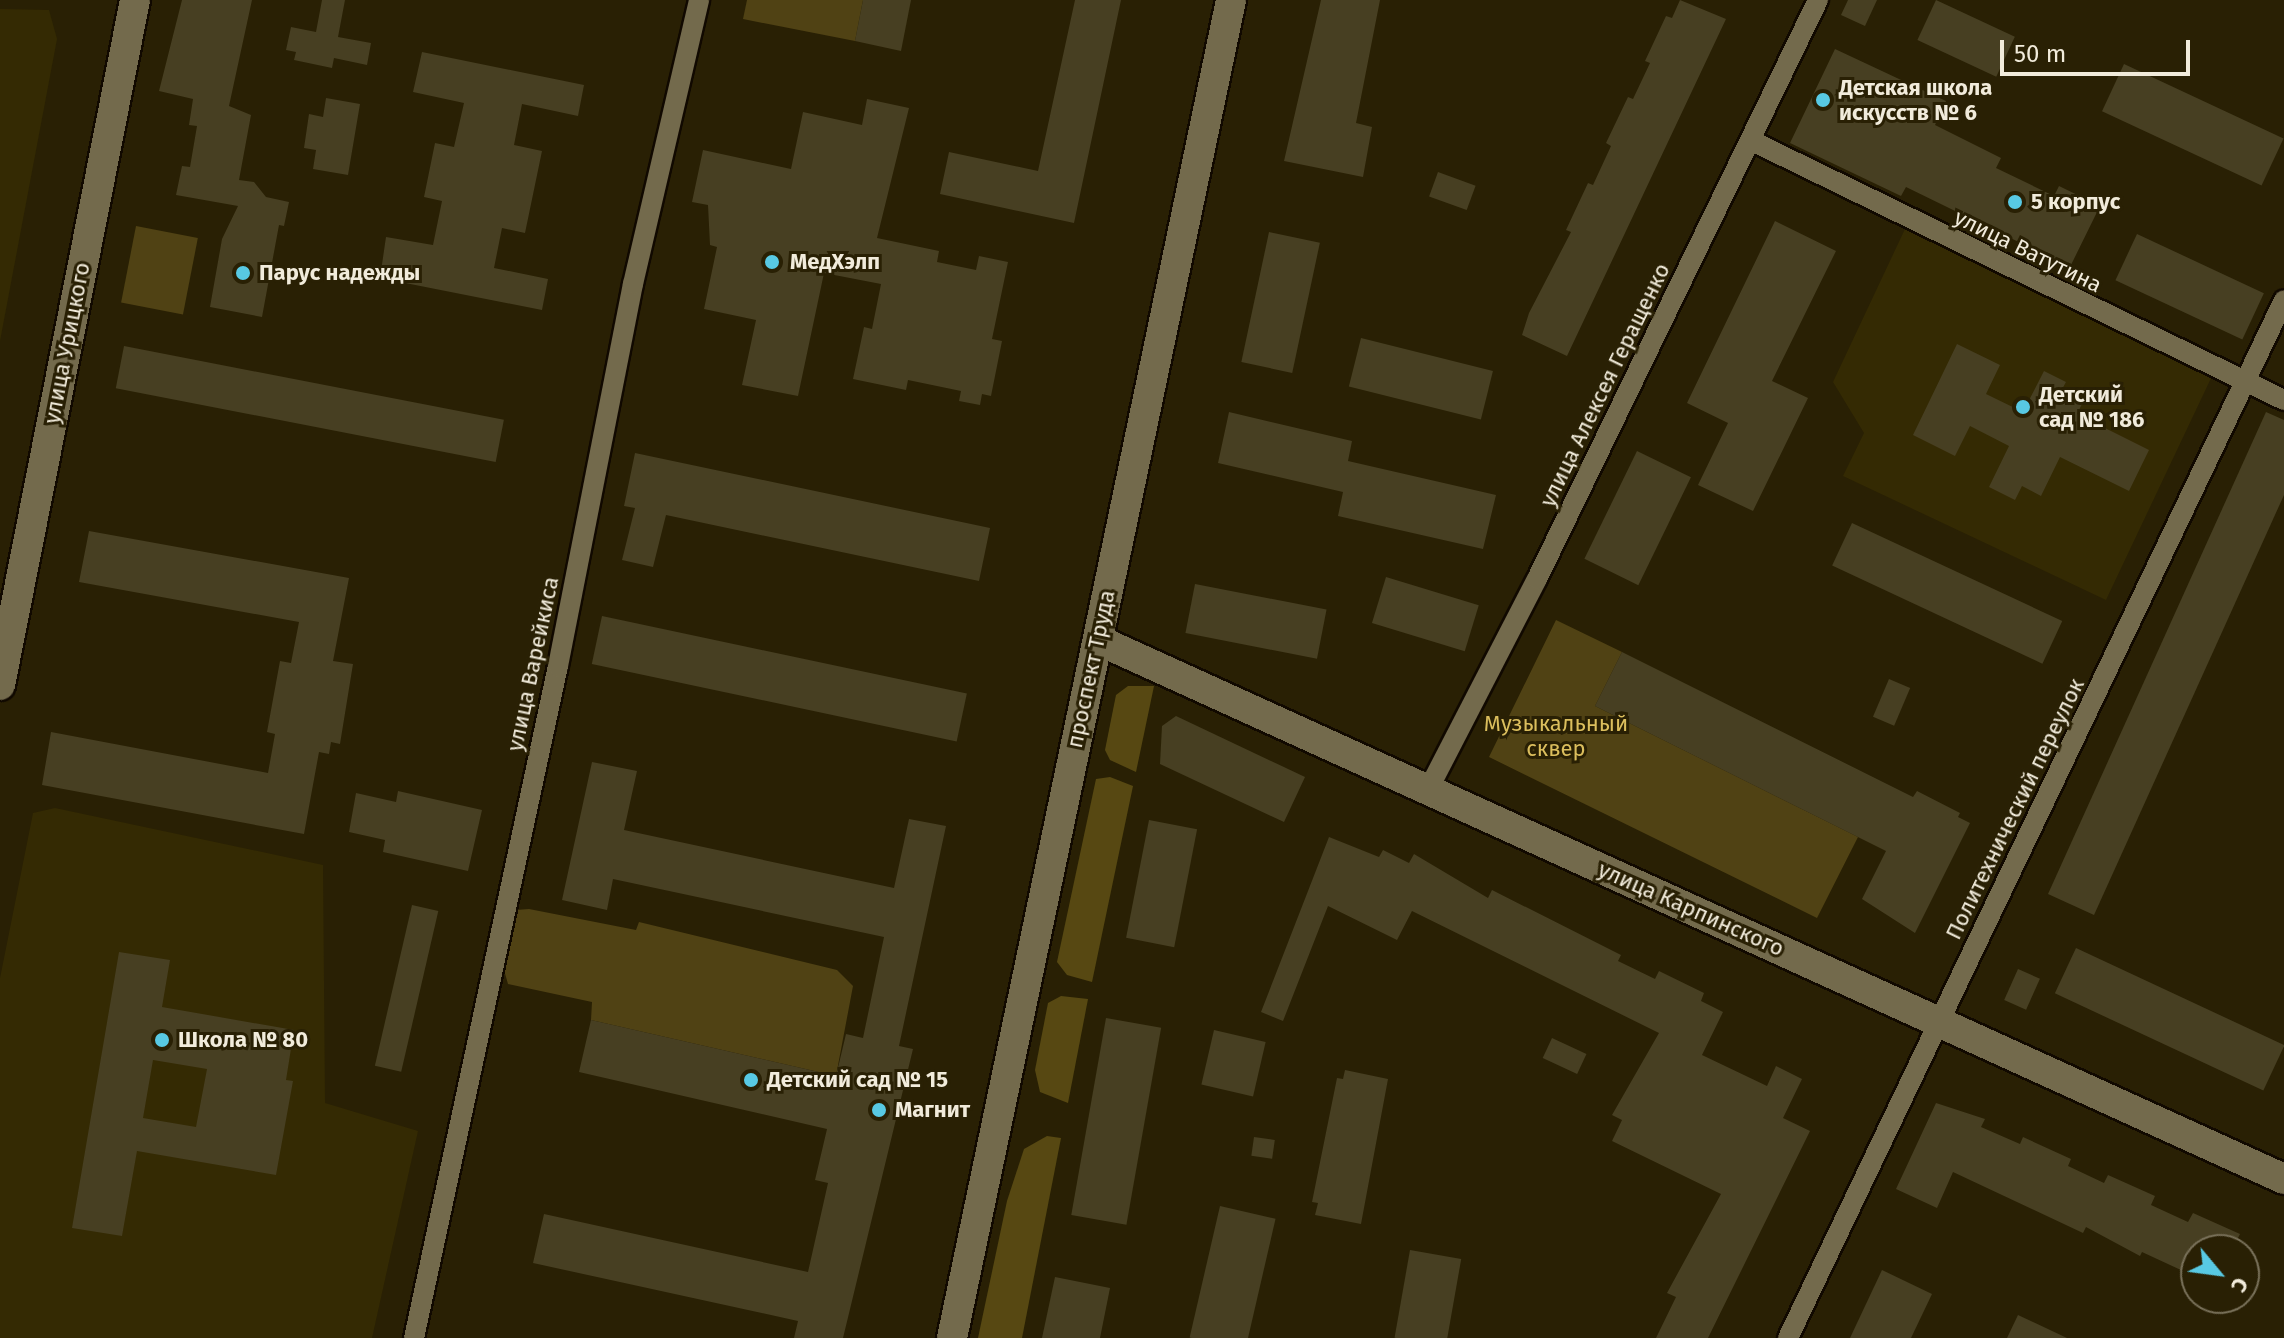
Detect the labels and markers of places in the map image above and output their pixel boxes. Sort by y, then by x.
place label: Детская школа искусств № 6 [1839,74,1992,126]
marker: Детская школа искусств № 6 [1814,91,1832,109]
place label: 5 корпус [2031,189,2120,215]
marker: 5 корпус [2006,193,2024,211]
place label: МедХэлп [790,249,880,275]
marker: МедХэлп [761,251,783,273]
place label: Парус надежды [259,260,420,286]
marker: Парус надежды [234,264,252,282]
place label: Детский сад № 186 [2039,381,2144,432]
marker: Детский сад № 186 [2014,398,2032,416]
place label: Школа № 80 [178,1027,308,1053]
marker: Школа № 80 [153,1031,171,1049]
place label: Детский сад № 15 [767,1067,948,1093]
marker: Детский сад № 15 [742,1071,760,1089]
place label: Магнит [895,1097,970,1123]
marker: Магнит [870,1101,888,1119]

